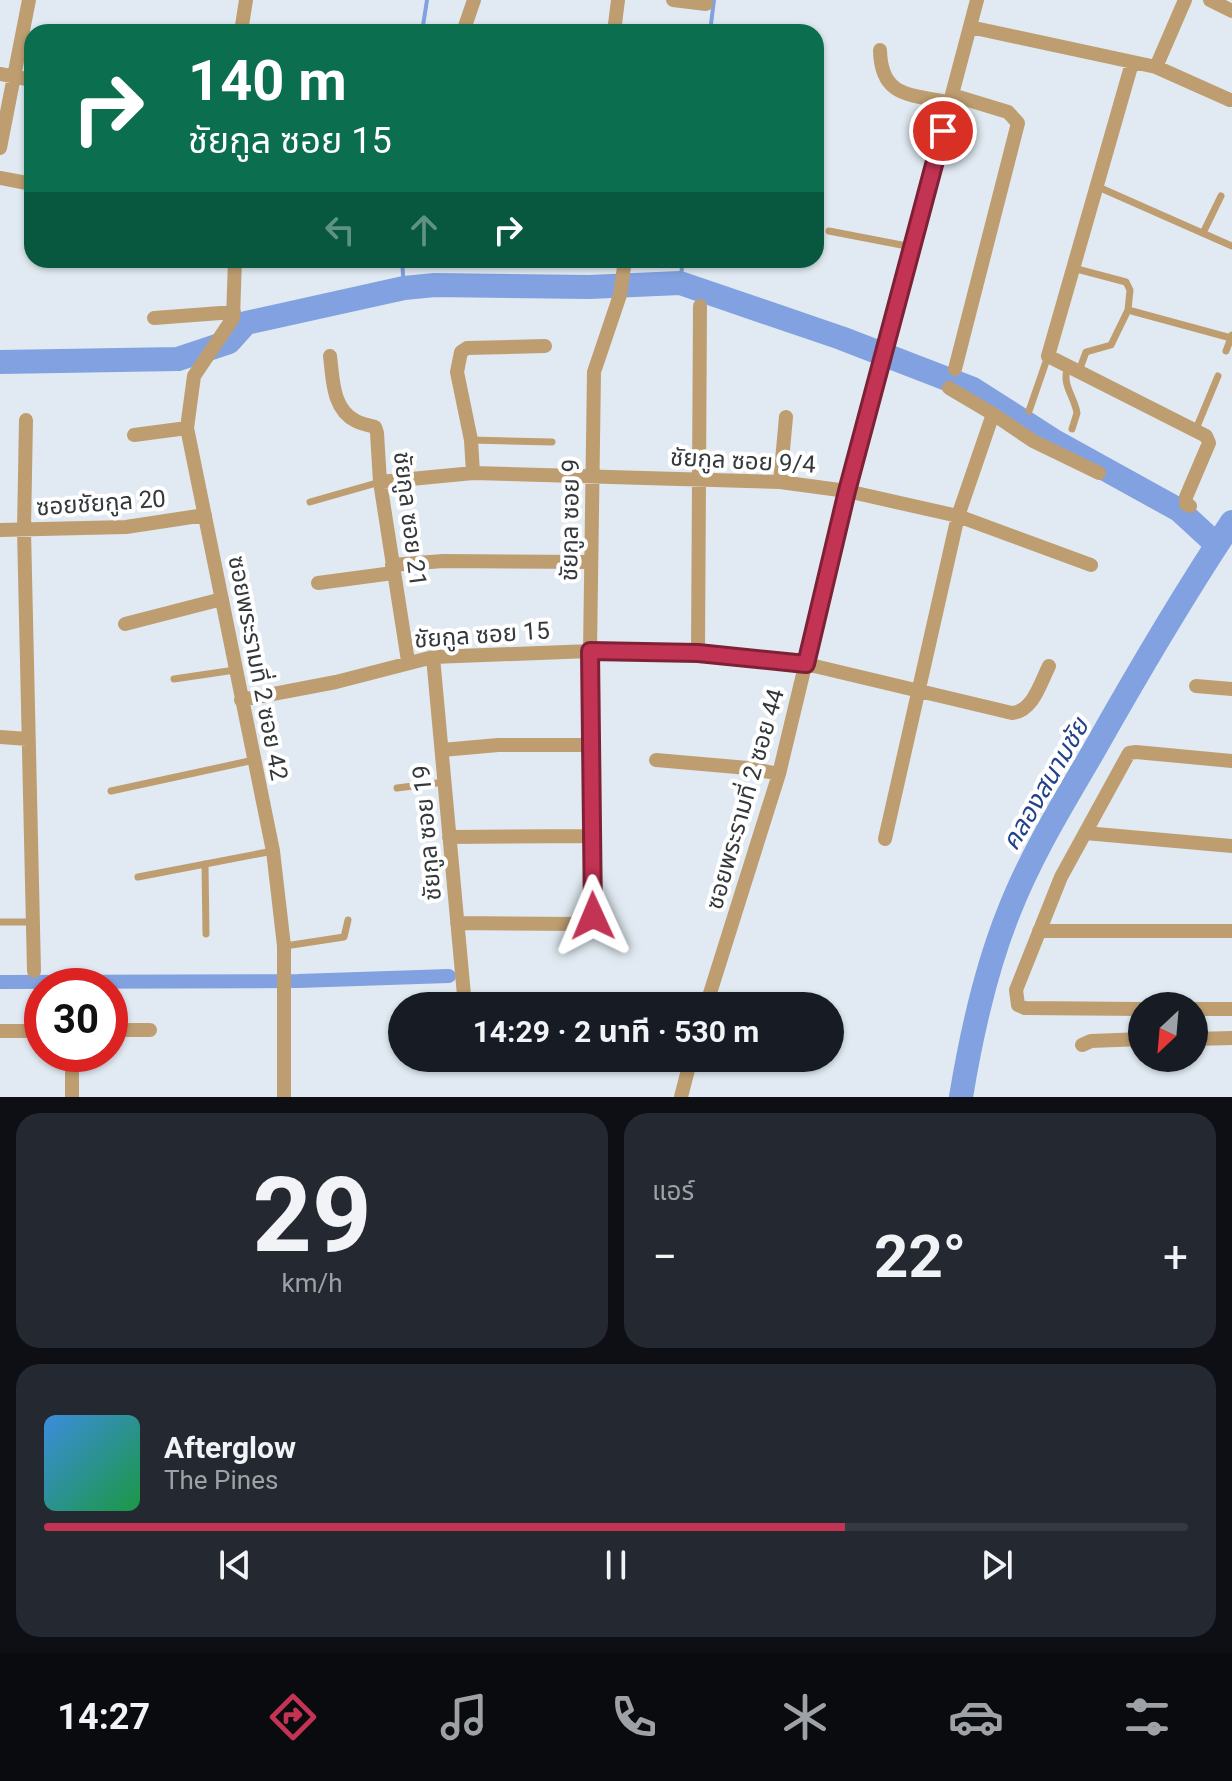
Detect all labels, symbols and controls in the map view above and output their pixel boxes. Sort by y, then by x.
text: 140 m [188,48,347,114]
icon: right [56,56,160,160]
pin [909,97,977,165]
icon: arrive [921,109,965,153]
text: ชัยกูล ซอย 15 [188,120,392,162]
icon: left [318,208,362,252]
icon: ahead [402,208,446,252]
icon: right [486,208,530,252]
street label: ชัยกูล ซอย 9/4 [669,443,817,480]
street label: ชัยกูล ซอย 21 [387,450,432,588]
street label: ชัยกูล ซอย 9 [555,459,586,581]
street label: ซอยชัยกูล 20 [35,485,167,522]
street label: ซอยพระรามที่ 2 ซอย 42 [222,553,296,783]
street label: ชัยกูล ซอย 15 [413,616,551,655]
street label: ซอยพระรามที่ 2 ซอย 44 [697,685,790,913]
water label: คลองสนามชัย [995,712,1095,855]
street label: ชัยกูล ซอย 19 [407,764,448,902]
position arrow [551,874,635,958]
speed limit sign: 30 [24,968,128,1072]
north arrow [1128,992,1208,1072]
map controls [1128,992,1208,1072]
text: 14:29 · 2 นาที · 530 m [473,1014,759,1049]
text: 29 [252,1155,372,1276]
text: แอร์ [652,1176,694,1206]
text: 22° [874,1221,966,1292]
text: − [652,1231,677,1283]
text: + [1163,1231,1188,1283]
text: km/h [281,1268,343,1298]
text: Afterglow [164,1430,296,1465]
text: The Pines [164,1465,278,1495]
icon: previous [213,1543,257,1587]
icon: pause [594,1543,638,1587]
icon: next [975,1543,1019,1587]
icon: directions [265,1689,321,1745]
icon: music [436,1689,492,1745]
icon: phone [606,1689,662,1745]
icon: climate [777,1689,833,1745]
icon: car [948,1689,1004,1745]
icon: filters [1119,1689,1175,1745]
text: 14:27 [57,1696,150,1738]

